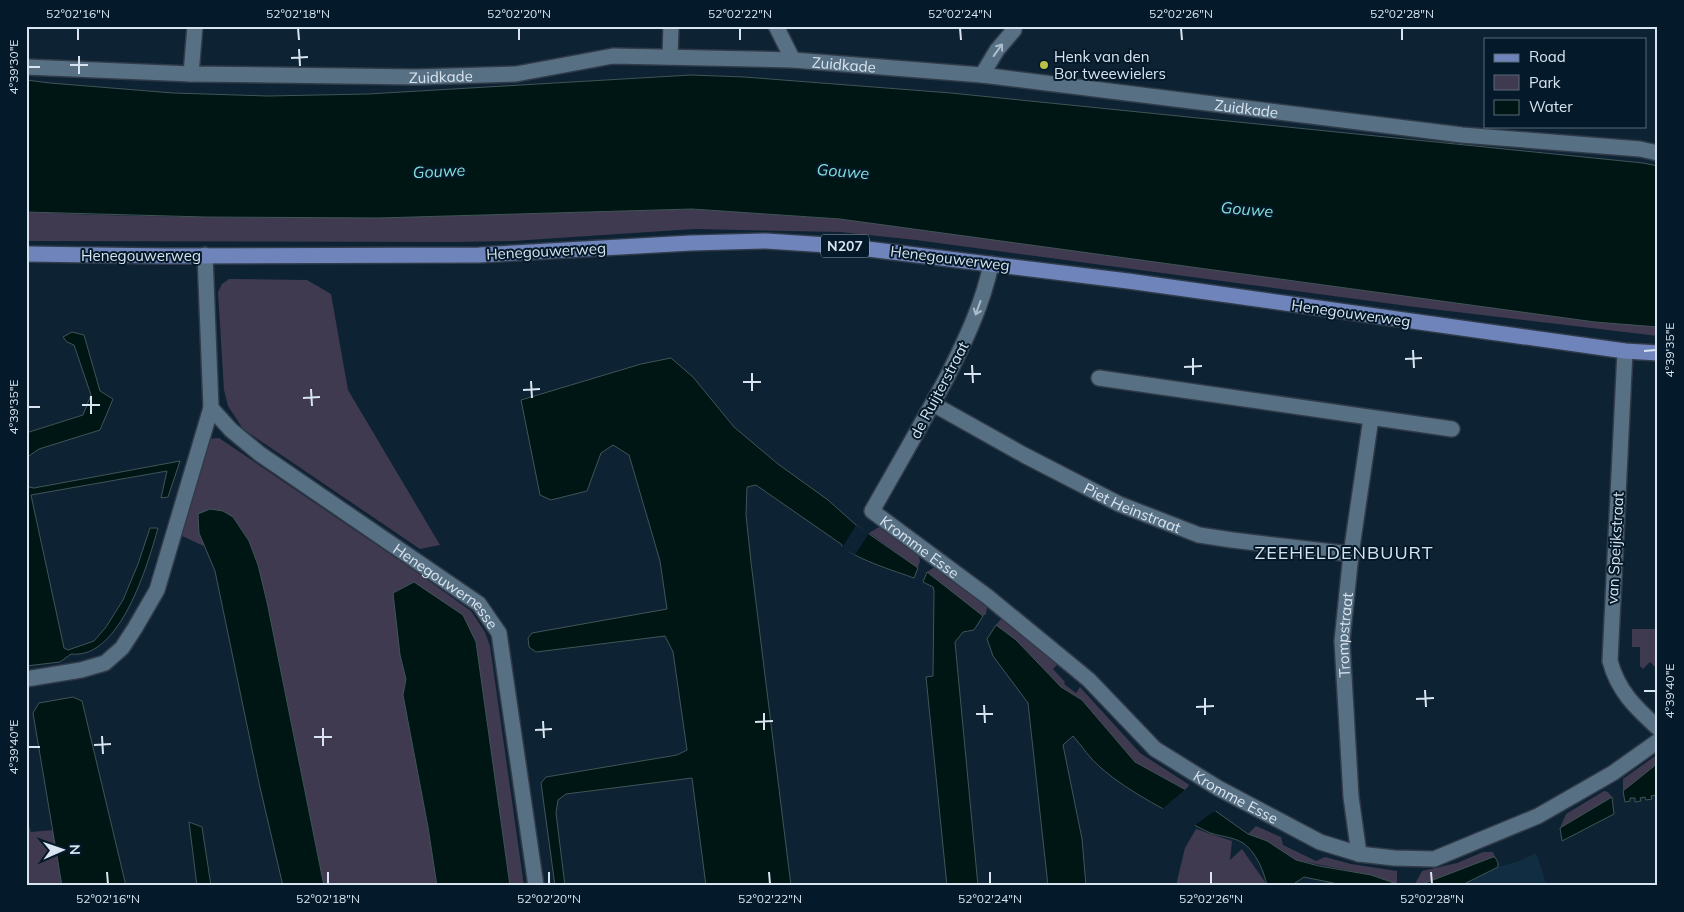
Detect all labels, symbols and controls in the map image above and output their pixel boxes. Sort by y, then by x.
text: 52°02'16"N [46,6,110,21]
text: 52°02'18"N [266,6,330,21]
text: 52°02'20"N [487,6,551,21]
text: 52°02'22"N [708,6,772,21]
text: 52°02'24"N [928,6,992,21]
text: 52°02'26"N [1149,6,1213,21]
text: 52°02'28"N [1370,6,1434,21]
legend [1484,38,1646,128]
text: 4°39'30"E [6,40,21,94]
one-way arrow [993,43,1003,57]
place label: Henk van den Bor tweewielers [1054,47,1166,83]
text: Road [1529,47,1566,66]
street label: Zuidkade [811,52,877,76]
marker: Henk van den Bor tweewielers [1038,59,1050,71]
street label: Zuidkade [409,66,473,87]
text: Park [1529,73,1561,92]
street label: Zuidkade [1214,95,1279,121]
text: Water [1529,97,1573,116]
water label: Gouwe [816,159,870,183]
water label: Gouwe [412,160,466,182]
water label: Gouwe [1220,197,1274,221]
road number: N207 [821,235,869,258]
street label: Henegouwerweg [486,238,606,264]
street label: Henegouwerweg [889,241,1011,275]
street label: Henegouwerweg [81,246,201,265]
street label: Henegouwerweg [1290,295,1412,331]
one-way arrow [973,300,982,316]
text: 4°39'35"E [1662,323,1677,377]
street label: de Ruijterstraat [905,338,973,442]
text: 4°39'35"E [6,380,21,434]
street label: Piet Heinstraat [1081,478,1184,537]
street label: van Speijkstraat [1603,492,1627,604]
street label: Kromme Esse [877,511,963,582]
street label: Henegouwernesse [390,539,503,632]
district label: ZEEHELDENBUURT [1254,541,1434,564]
street label: Trompstraat [1332,591,1356,678]
text: 4°39'40"E [1662,664,1677,718]
text: 4°39'40"E [6,720,21,774]
street label: Kromme Esse [1190,766,1282,828]
north arrow [38,824,88,874]
text: N [66,844,84,855]
text: 52°02'16"N [76,891,140,906]
text: 52°02'18"N [296,891,360,906]
text: 52°02'20"N [517,891,581,906]
text: 52°02'22"N [738,891,802,906]
text: 52°02'24"N [958,891,1022,906]
text: 52°02'26"N [1179,891,1243,906]
text: 52°02'28"N [1400,891,1464,906]

